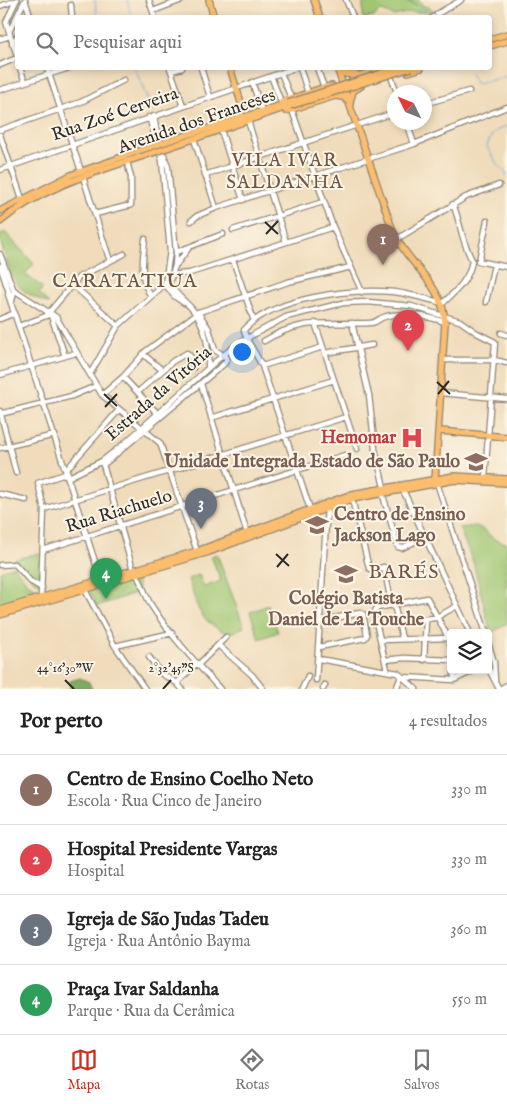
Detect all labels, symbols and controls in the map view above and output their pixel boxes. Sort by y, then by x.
search box [15,15,492,70]
icon: search [33,29,61,57]
text: Pesquisar aqui [73,31,182,55]
street label: Rua Zoé Cerveira [49,83,181,147]
street label: Avenida dos Franceses [114,84,279,160]
north arrow [387,85,432,130]
district label: VILA IVAR SALDANHA [226,149,344,195]
pin: 1 [367,224,399,265]
district label: CARATATIUA [52,269,198,294]
pin: 2 [392,310,424,351]
your location [229,339,255,365]
street label: Estrada da Vitória [101,341,217,446]
hospital icon: Hemomar [399,425,425,451]
place label: Hemomar [321,427,396,450]
school or university icon: Unidade Integrada Estado de São Paulo [463,449,489,475]
place label: Unidade Integrada Estado de São Paulo [163,451,460,474]
street label: Rua Riachuelo [63,485,175,539]
pin: 3 [185,488,217,529]
place label: Centro de Ensino Jackson Lago [332,504,466,548]
school or university icon: Centro de Ensino Jackson Lago [304,512,330,538]
pin: 4 [90,558,122,599]
district label: BARÉS [369,560,439,585]
school or university icon: Colégio Batista Daniel de La Touche [333,561,359,587]
place label: Colégio Batista Daniel de La Touche [268,588,425,632]
map controls [447,629,492,674]
button: layers [447,629,492,674]
text: 44°16'30"W [37,661,94,676]
text: 2°32'45"S [148,661,194,676]
text: Por perto [20,708,102,735]
text: 4 resultados [409,712,487,732]
text: Centro de Ensino Coelho Neto [67,768,313,792]
text: 1 [33,780,39,800]
text: 330 m [451,780,487,800]
text: Escola · Rua Cinco de Janeiro [67,792,262,812]
text: Hospital Presidente Vargas [67,838,278,862]
text: 2 [32,850,40,870]
text: 330 m [451,850,487,870]
text: Hospital [67,862,124,882]
text: Igreja de São Judas Tadeu [67,908,269,932]
text: 3 [33,920,39,940]
text: 360 m [451,920,487,940]
text: Igreja · Rua Antônio Bayma [67,932,250,952]
text: Praça Ivar Saldanha [67,978,219,1002]
text: 4 [32,990,40,1010]
text: 550 m [452,990,487,1010]
text: Parque · Rua da Cerâmica [67,1002,235,1022]
tab: Mapa [67,1046,100,1094]
tab: Rotas [235,1046,269,1094]
tab: Salvos [404,1046,440,1094]

